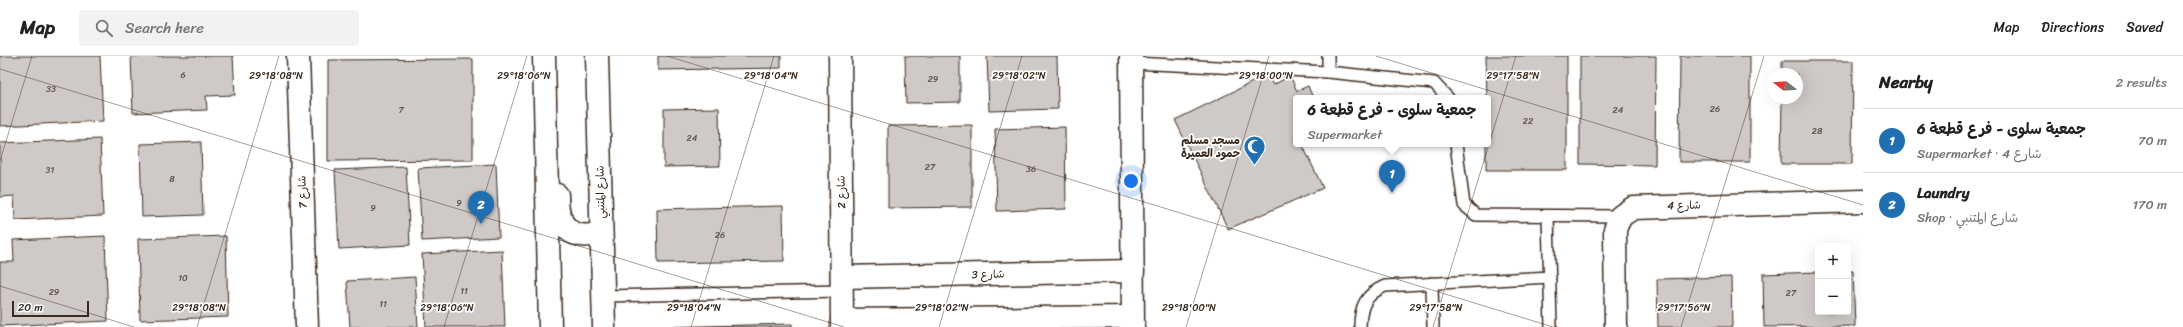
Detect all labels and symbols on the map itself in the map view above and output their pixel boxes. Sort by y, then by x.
house number: 6 [180,67,186,83]
text: 29°18'08"N [249,67,303,85]
text: 29°18'06"N [497,67,551,85]
text: 29°18'04"N [744,67,798,85]
text: 29°18'02"N [992,67,1046,85]
text: 29°18'00"N [1239,67,1293,85]
text: 29°17'58"N [1486,67,1540,85]
north arrow [1767,68,1803,104]
house number: 29 [928,71,939,87]
house number: 33 [46,81,56,97]
house number: 26 [1710,101,1720,117]
house number: 7 [398,102,404,118]
house number: 24 [1613,102,1624,118]
house number: 22 [1523,113,1533,129]
house number: 28 [1812,123,1823,139]
house number: 24 [687,130,698,146]
place label: مسجد مسلم حمود العميرة [1181,131,1240,163]
mosque icon: مسجد مسلم حمود العميرة [1242,133,1268,166]
house number: 27 [925,159,936,175]
pin: 1 [1379,160,1405,193]
house number: 36 [1026,161,1036,177]
house number: 31 [46,162,55,178]
street label: شارع المتنبي [591,165,611,219]
house number: 8 [169,171,175,187]
your location [1121,171,1141,191]
street label: شارع 7 [292,175,313,209]
street label: شارع 2 [832,175,851,209]
pin: 2 [468,191,494,224]
house number: 9 [456,195,462,211]
street label: شارع 4 [1667,196,1701,215]
house number: 9 [370,200,376,216]
house number: 26 [715,227,725,243]
street label: شارع 3 [971,265,1005,284]
house number: 10 [178,270,188,286]
house number: 11 [460,283,468,299]
house number: 29 [49,284,60,300]
house number: 27 [1786,285,1797,301]
house number: 11 [379,296,387,312]
scale bar [12,299,89,318]
text: 29°18'08"N [172,299,226,317]
text: 29°18'06"N [420,299,474,317]
text: 29°18'04"N [667,299,721,317]
text: 29°18'02"N [915,299,969,317]
text: 29°18'00"N [1162,299,1216,317]
text: 29°17'58"N [1409,299,1463,317]
text: 29°17'56"N [1658,299,1710,317]

